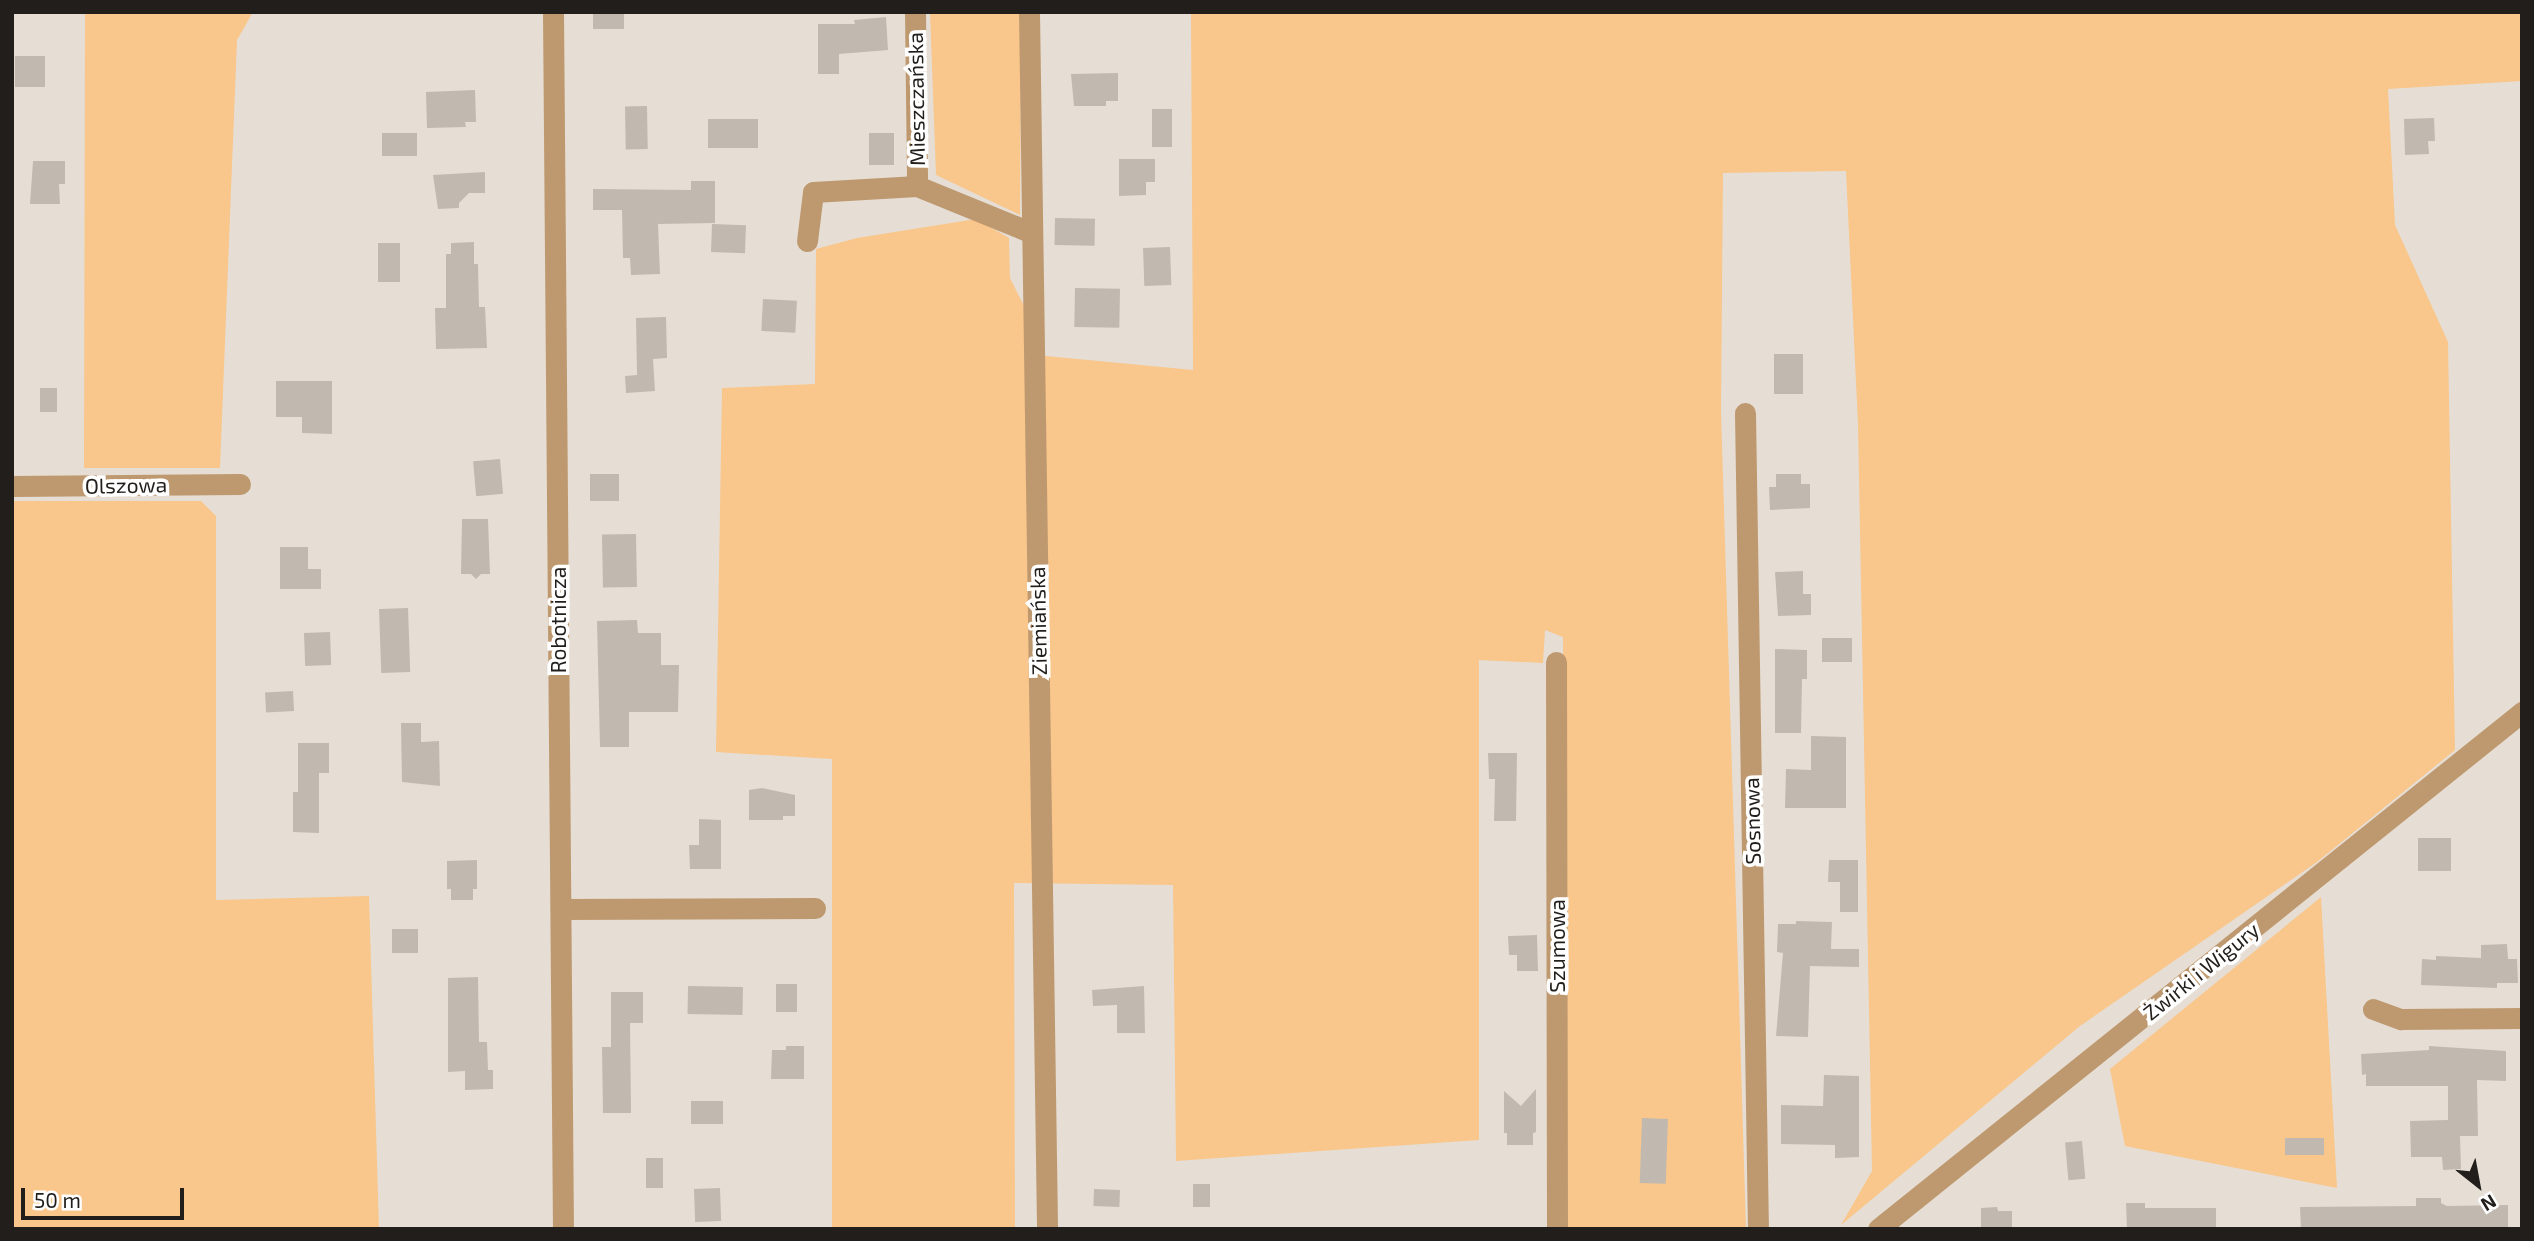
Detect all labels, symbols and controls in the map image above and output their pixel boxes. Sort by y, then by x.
street label: Mieszczańska [902,32,930,166]
street label: Olszowa [85,472,167,498]
street label: Ziemiańska [1024,566,1052,676]
street label: Robotnicza [545,567,571,673]
street label: Sosnowa [1739,777,1765,865]
street label: Szumowa [1544,899,1570,993]
street label: Żwirki i Wigury [2138,917,2264,1025]
north arrow [2443,1150,2513,1220]
scale bar [24,1174,187,1218]
text: 50 m [34,1187,81,1212]
text: N [2477,1190,2501,1217]

